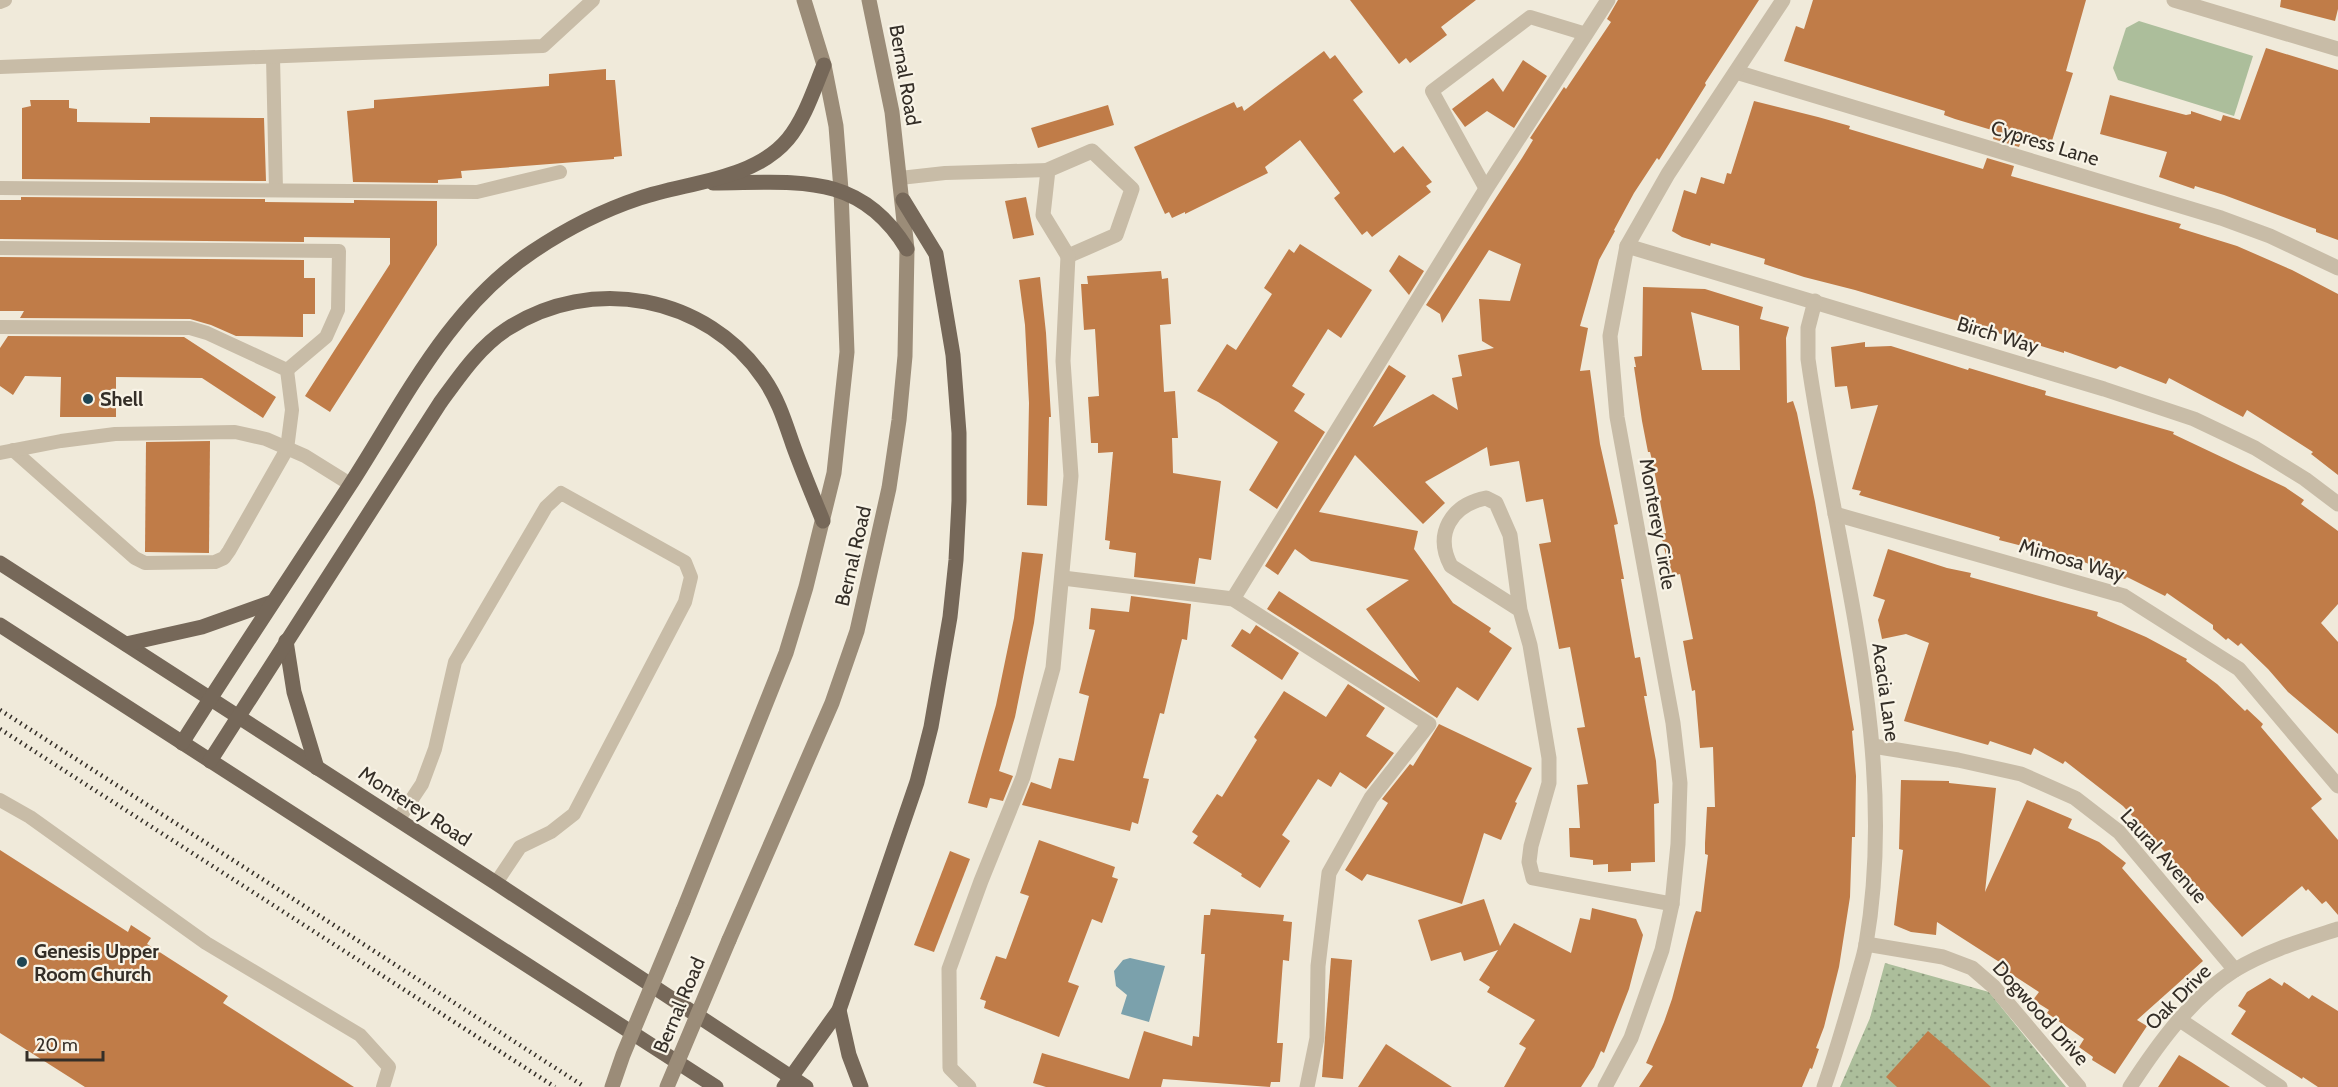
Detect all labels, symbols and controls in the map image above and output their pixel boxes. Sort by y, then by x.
street label: Bernal Road [884,23,926,127]
street label: Cypress Lane [1988,115,2102,171]
street label: Birch Way [1954,311,2042,359]
place label: Shell [100,387,143,411]
marker: Shell [81,392,95,406]
street label: Monterey Circle [1635,456,1681,592]
street label: Bernal Road [830,504,876,608]
street label: Mimosa Way [2016,533,2128,587]
street label: Acacia Lane [1867,641,1905,743]
street label: Monterey Road [354,761,476,851]
street label: Laural Avenue [2115,804,2213,908]
place label: Genesis Upper Room Church [34,939,159,986]
street label: Bernal Road [648,953,710,1057]
marker: Genesis Upper Room Church [15,955,29,969]
street label: Dogwood Drive [1988,956,2094,1070]
street label: Oak Drive [2140,959,2216,1035]
scale bar [27,1024,104,1062]
text: 20 m [36,1034,78,1056]

